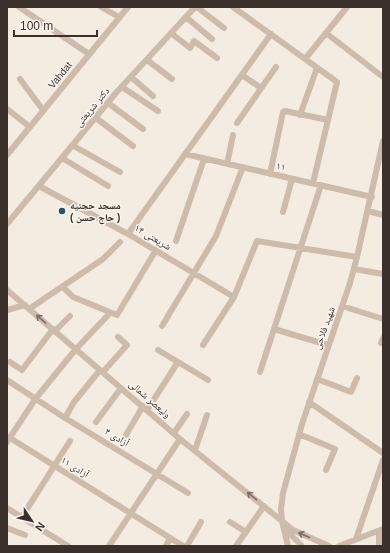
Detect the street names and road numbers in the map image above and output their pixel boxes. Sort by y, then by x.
street label: Vahdat [46,59,74,90]
street label: دکتر شریعتی [73,85,112,129]
street label: ۱۱ [275,160,287,172]
street label: شریعتی ۱۴ [132,222,174,253]
street label: شهید فلاحی [311,305,338,351]
street label: ولیعصر شمالی [126,378,173,421]
street label: آزادی ۴ [102,426,131,450]
street label: آزادی ۱۱ [59,454,91,481]

